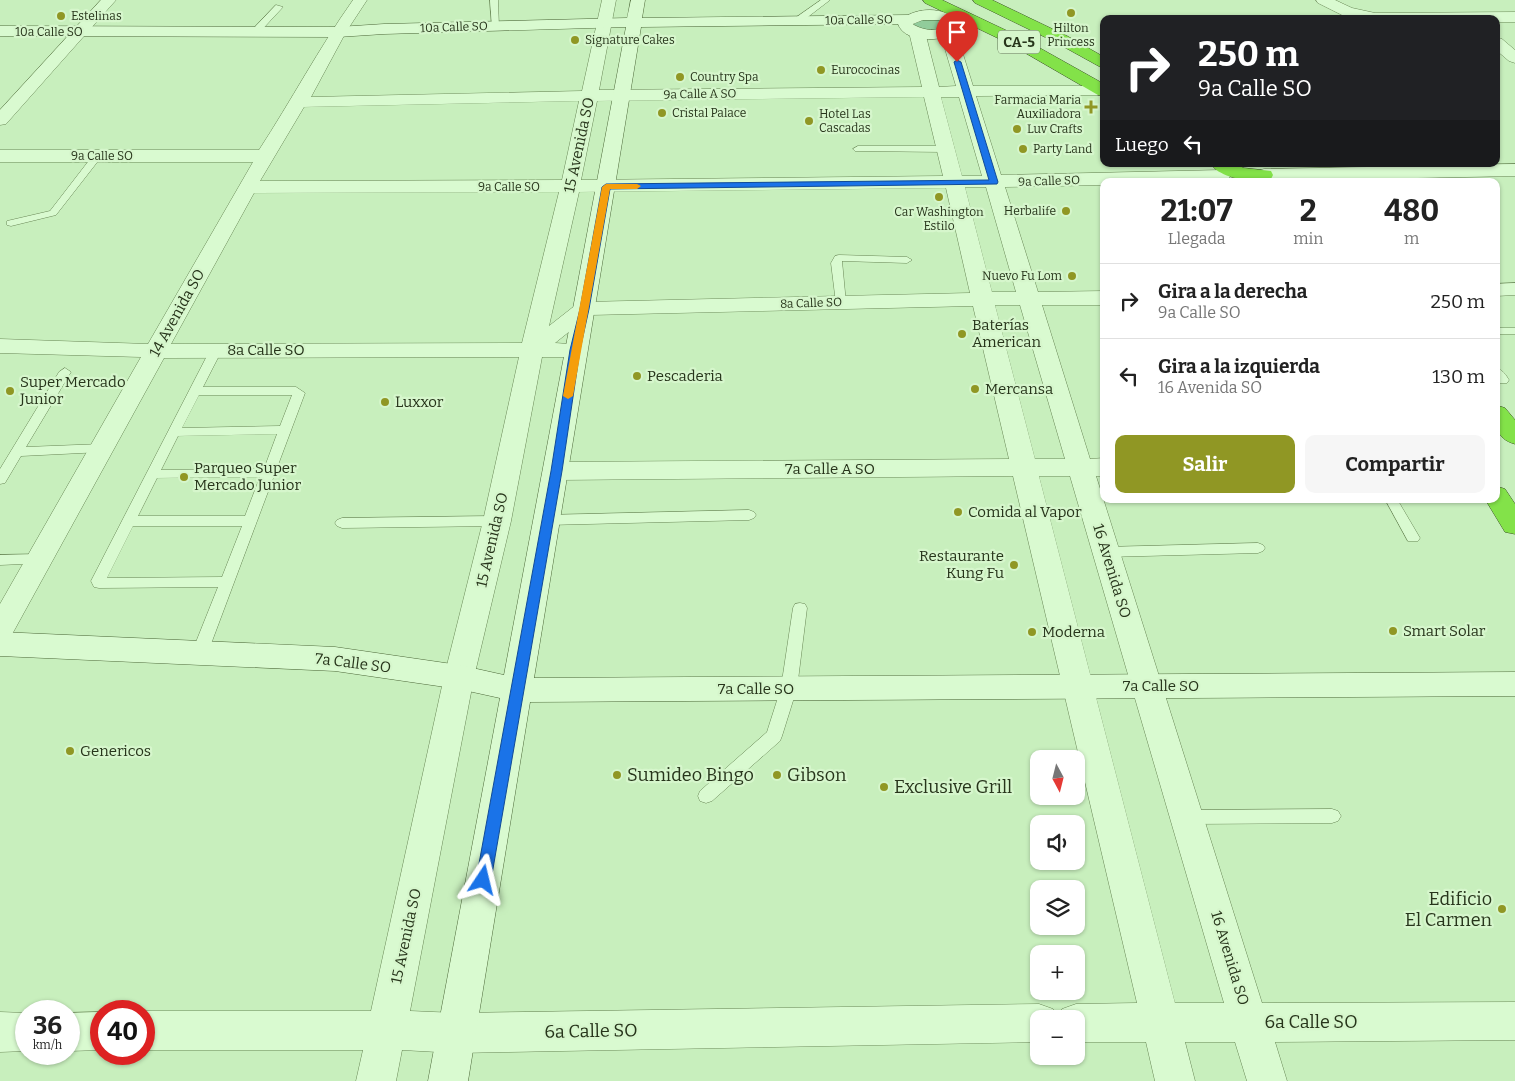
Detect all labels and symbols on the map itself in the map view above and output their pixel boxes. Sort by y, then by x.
marker: Hilton Princess [1065,7,1077,19]
place label: Estelinas [71,9,122,23]
marker: Estelinas [55,10,67,22]
pin [936,11,978,62]
street label: 10a Calle SO [825,12,893,28]
street label: 10a Calle SO [420,19,488,35]
place label: Hilton Princess [1047,21,1095,49]
street label: 10a Calle SO [15,25,83,39]
road number: CA-5 [998,31,1040,54]
place label: Signature Cakes [585,33,675,47]
marker: Signature Cakes [569,34,581,46]
place label: Eurococinas [831,63,900,77]
marker: Eurococinas [815,64,827,76]
place label: Country Spa [690,70,759,84]
marker: Country Spa [674,71,686,83]
street label: 9a Calle A SO [663,86,737,102]
place label: Farmacia Maria Auxiliadora [994,93,1081,121]
street label: 15 Avenida SO [560,96,598,194]
marker: Farmacia Maria Auxiliadora [1085,101,1097,113]
place label: Cristal Palace [672,106,746,120]
marker: Cristal Palace [656,107,668,119]
place label: Hotel Las Cascadas [819,107,871,135]
marker: Hotel Las Cascadas [803,115,815,127]
place label: Luv Crafts [1027,122,1083,136]
marker: Luv Crafts [1011,123,1023,135]
place label: Party Land [1033,142,1092,156]
marker: Party Land [1017,143,1029,155]
street label: 9a Calle SO [71,149,133,163]
street label: 9a Calle SO [1018,173,1080,189]
street label: 9a Calle SO [478,180,540,194]
marker: Car Washington Estilo [933,191,945,203]
place label: Herbalife [1004,204,1056,218]
place label: Car Washington Estilo [894,205,984,233]
marker: Herbalife [1060,205,1072,217]
street label: 14 Avenida SO [145,266,209,360]
place label: Nuevo Fu Lom [982,269,1063,283]
marker: Nuevo Fu Lom [1066,270,1078,282]
street label: 8a Calle SO [780,295,842,311]
place label: Baterías American [972,316,1041,351]
marker: Baterías American [956,328,968,340]
street label: 8a Calle SO [227,341,305,359]
place label: Pescaderia [647,367,723,385]
marker: Pescaderia [631,370,643,382]
place label: Super Mercado Junior [19,373,126,408]
place label: Mercansa [985,380,1053,398]
marker: Mercansa [969,383,981,395]
marker: Super Mercado Junior [4,385,16,397]
place label: Luxxor [395,393,444,411]
marker: Luxxor [379,396,391,408]
place label: Parqueo Super Mercado Junior [194,459,301,494]
street label: 7a Calle A SO [785,460,875,478]
marker: Parqueo Super Mercado Junior [178,471,190,483]
street label: 15 Avenida SO [472,491,512,589]
place label: Comida al Vapor [968,503,1082,521]
marker: Comida al Vapor [952,506,964,518]
street label: 16 Avenida SO [1089,522,1135,620]
place label: Restaurante Kung Fu [919,547,1004,582]
marker: Restaurante Kung Fu [1008,559,1020,571]
place label: Smart Solar [1403,622,1486,640]
place label: Moderna [1042,623,1105,641]
marker: Smart Solar [1387,625,1399,637]
marker: Moderna [1026,626,1038,638]
street label: 7a Calle SO [314,649,392,677]
street label: 7a Calle SO [1123,677,1199,695]
street label: 7a Calle SO [718,680,794,698]
place label: Genericos [80,742,151,760]
marker: Genericos [64,745,76,757]
north arrow [1030,750,1085,805]
place label: Sumideo Bingo [627,764,754,786]
place label: Gibson [787,764,847,786]
marker: Sumideo Bingo [611,769,623,781]
marker: Gibson [771,769,783,781]
place label: Exclusive Grill [894,776,1012,798]
marker: Exclusive Grill [878,781,890,793]
position arrow [456,853,508,905]
street label: 15 Avenida SO [387,887,425,985]
place label: Edificio El Carmen [1405,888,1493,931]
marker: Edificio El Carmen [1496,903,1508,915]
street label: 16 Avenida SO [1207,909,1253,1007]
speed limit sign: 40 [90,1000,155,1065]
street label: 6a Calle SO [1264,1011,1358,1033]
street label: 6a Calle SO [544,1019,638,1043]

